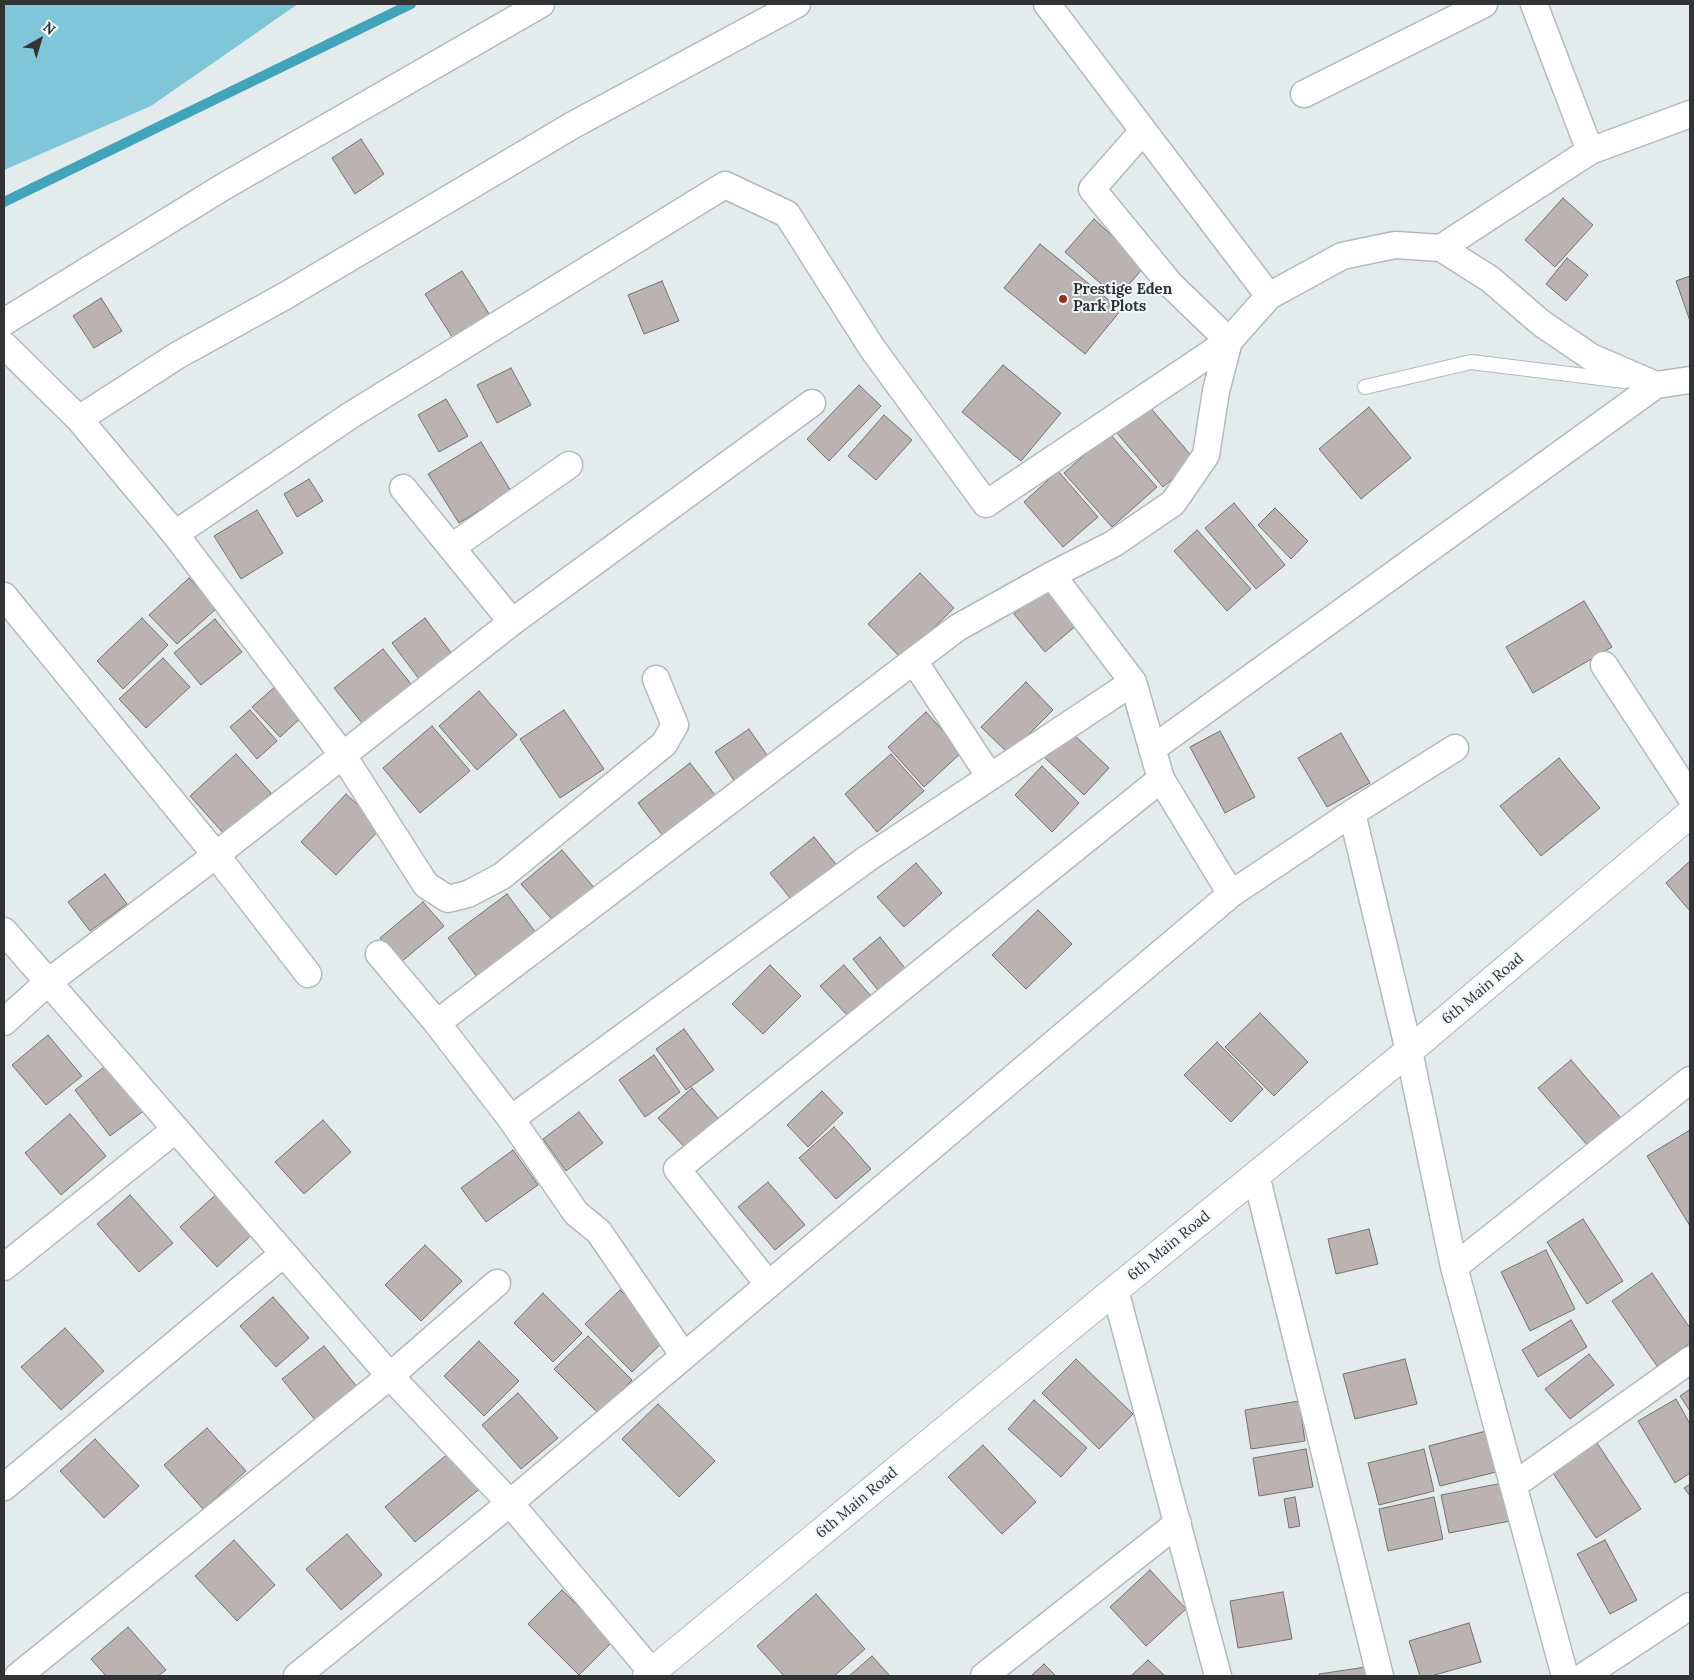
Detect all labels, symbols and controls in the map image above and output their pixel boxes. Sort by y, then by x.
north arrow [15,15,65,65]
text: N [40,18,59,39]
place label: Prestige Eden Park Plots [1073,281,1172,316]
marker: Prestige Eden Park Plots [1057,293,1069,305]
street label: 6th Main Road [1439,950,1527,1028]
street label: 6th Main Road [1124,1207,1214,1285]
street label: 6th Main Road [813,1464,901,1542]

